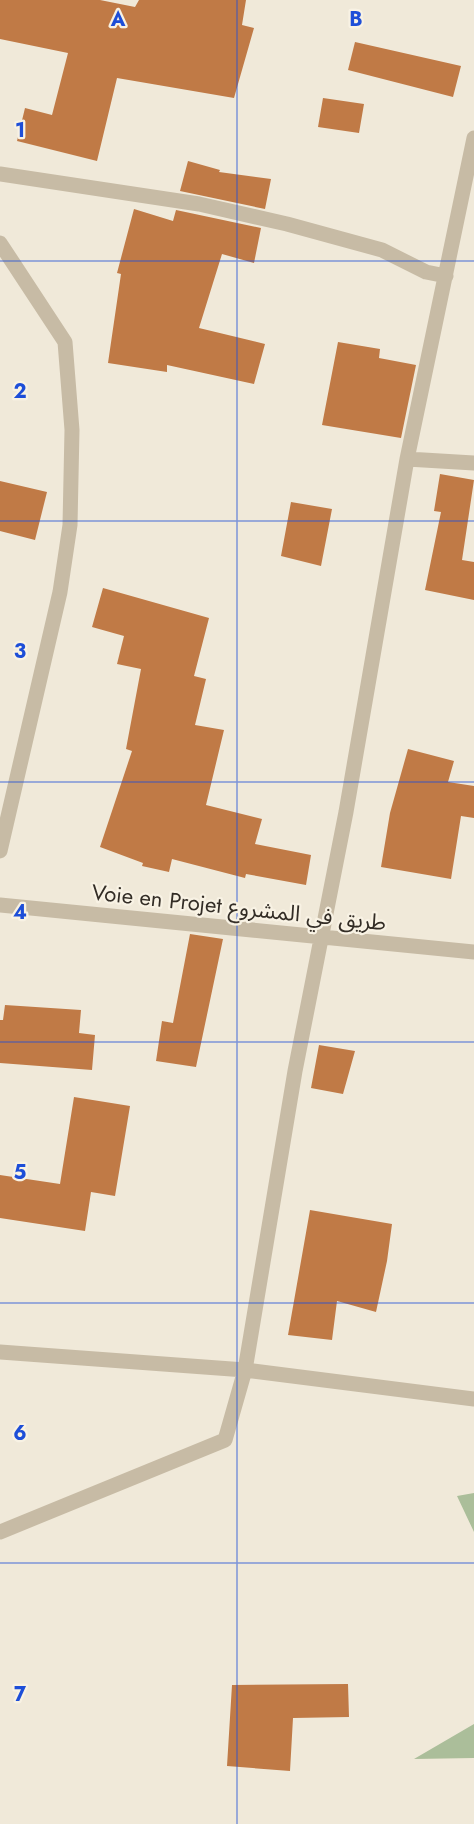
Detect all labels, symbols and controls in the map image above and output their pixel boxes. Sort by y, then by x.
text: A [110,5,126,34]
text: B [349,5,363,34]
text: 1 [15,116,25,145]
text: 2 [13,377,27,406]
text: 3 [14,637,26,666]
street label: Voie en Projet طريق في المشروع [90,876,388,939]
text: 4 [13,898,27,927]
text: 5 [14,1158,27,1187]
text: 6 [13,1419,27,1448]
text: 7 [14,1680,27,1709]

